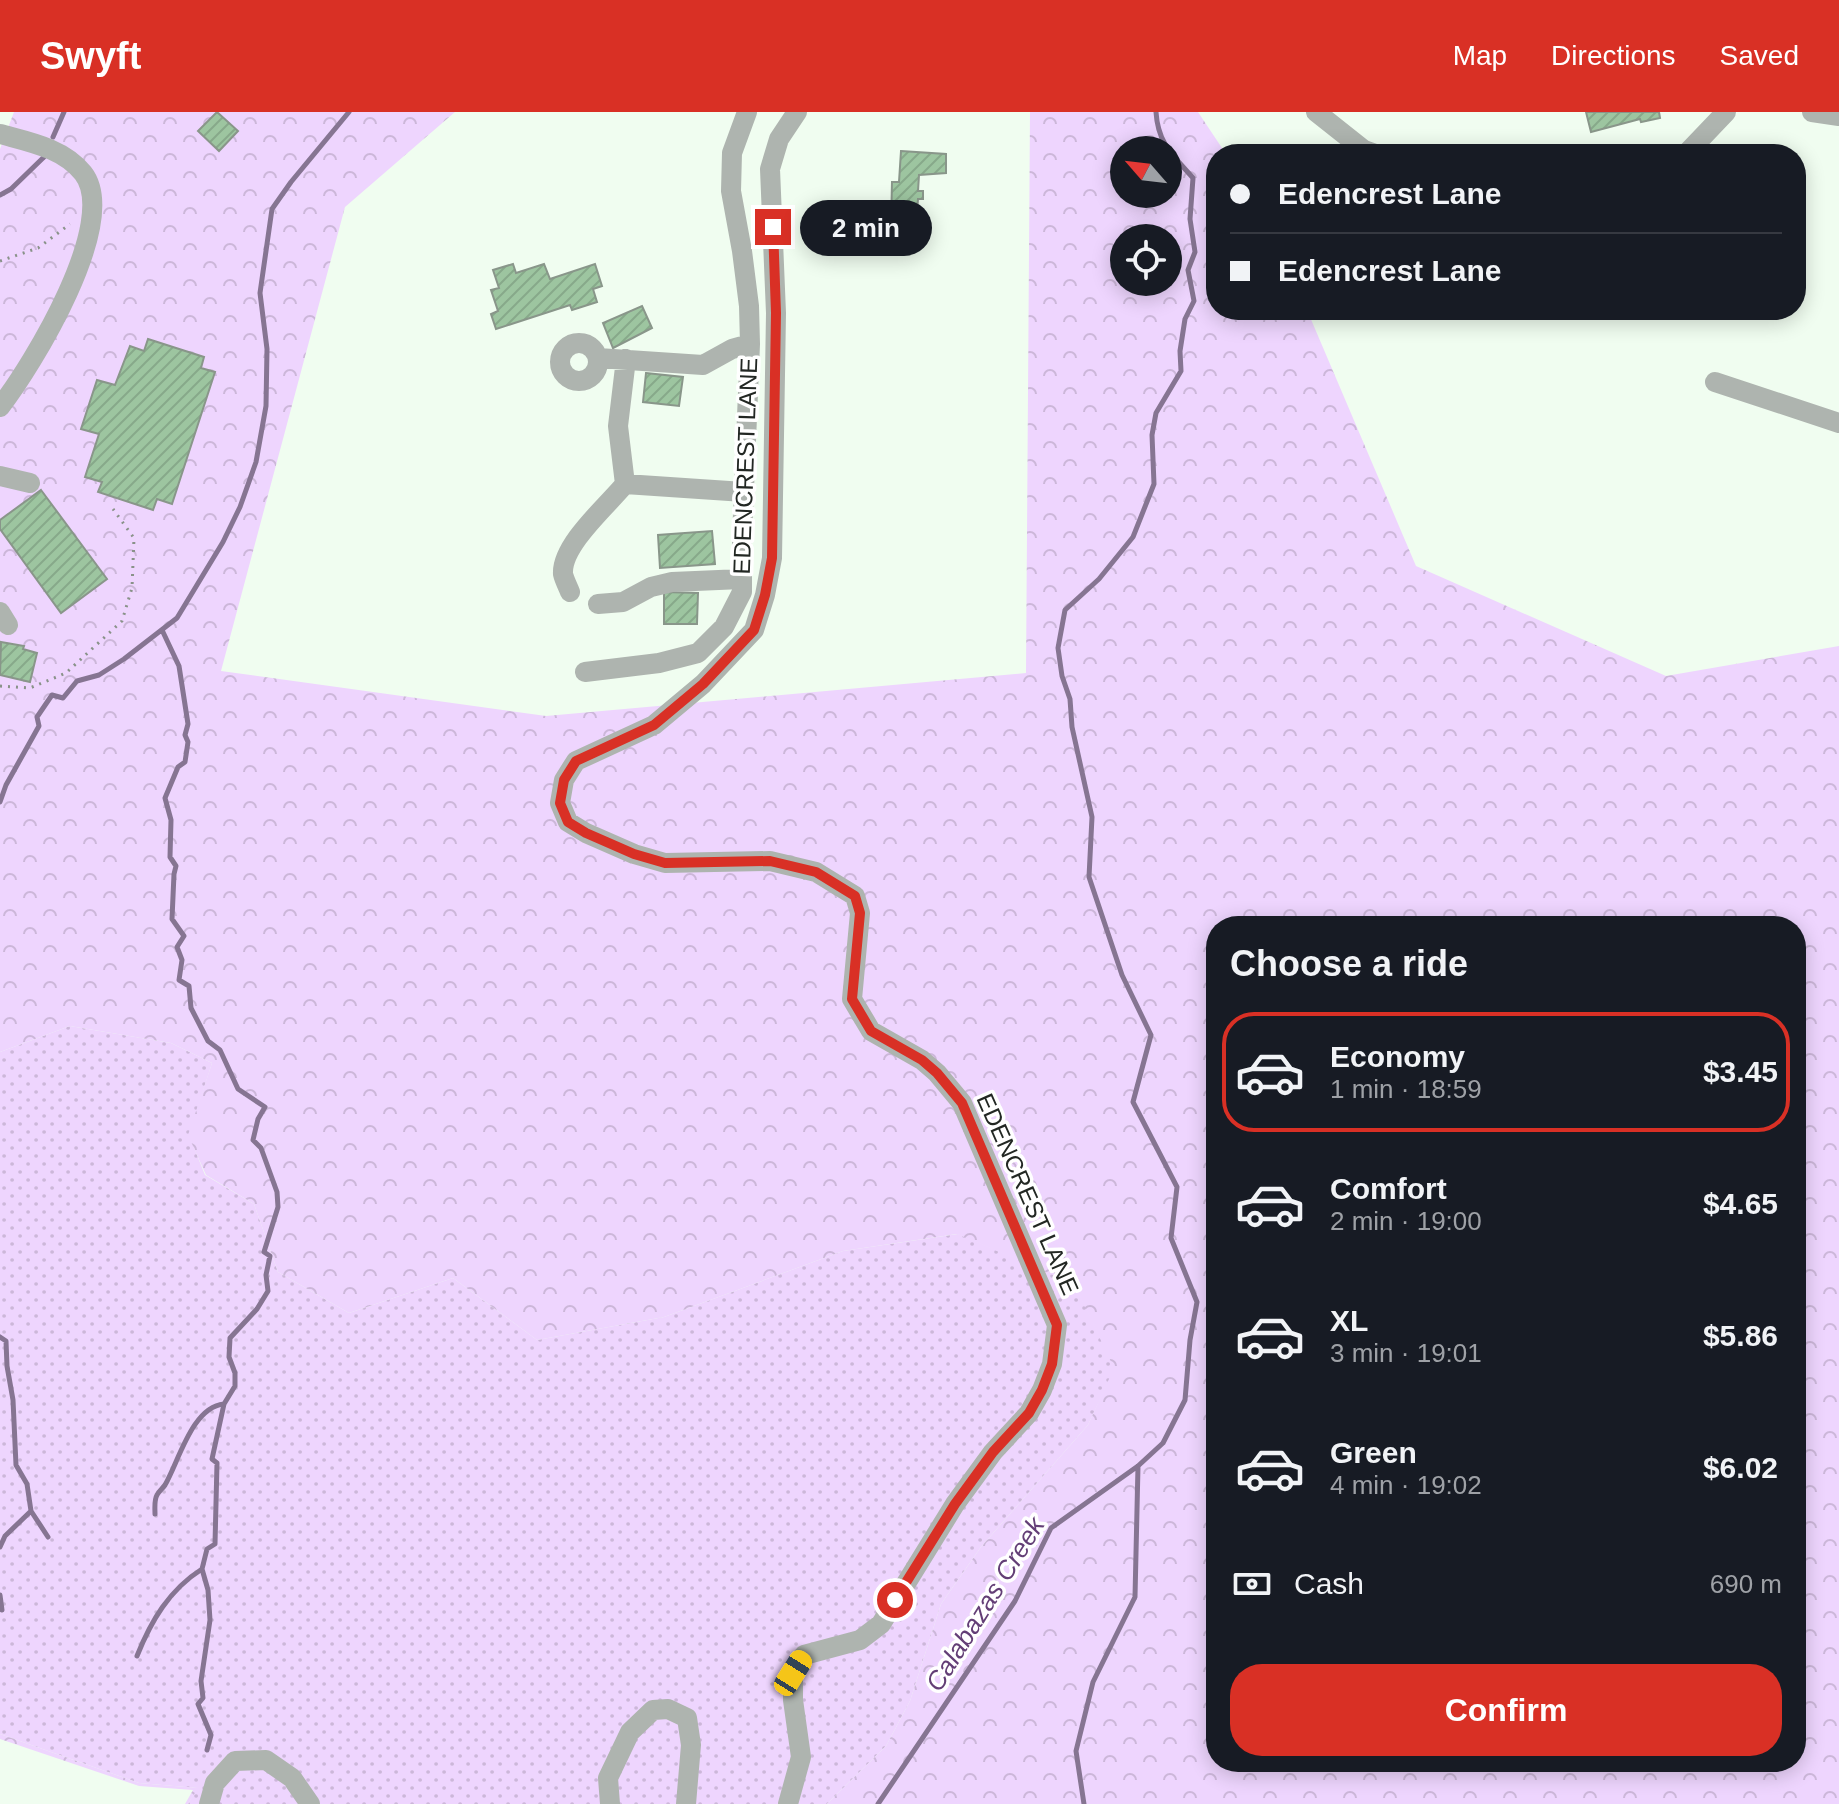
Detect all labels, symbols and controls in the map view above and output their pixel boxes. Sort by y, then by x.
text: Swyft [40,35,141,77]
text: Map [1453,40,1507,71]
text: Directions [1551,40,1676,71]
text: Saved [1720,40,1799,71]
north arrow [1110,136,1182,208]
map controls [1110,136,1182,296]
text: Edencrest Lane [1278,177,1501,210]
callout: 2 min [801,199,933,255]
route end [755,209,791,245]
text: 2 min [832,213,900,243]
button: locate [1110,224,1182,296]
text: Edencrest Lane [1278,254,1501,287]
street label: EDENCREST LANE [728,357,762,575]
text: Choose a ride [1230,943,1468,984]
icon: car [1234,1036,1306,1108]
text: Economy [1330,1040,1465,1073]
text: $3.45 [1703,1055,1778,1088]
text: 1 min · 18:59 [1330,1074,1482,1104]
street label: EDENCREST LANE [972,1089,1084,1299]
icon: car [1234,1168,1306,1240]
text: Comfort [1330,1172,1447,1205]
text: $4.65 [1703,1187,1778,1220]
text: 2 min · 19:00 [1330,1206,1482,1236]
icon: car [1234,1300,1306,1372]
text: XL [1330,1304,1368,1337]
text: $5.86 [1703,1319,1778,1352]
text: 3 min · 19:01 [1330,1338,1482,1368]
icon: car [1234,1432,1306,1504]
text: Green [1330,1436,1417,1469]
text: $6.02 [1703,1451,1778,1484]
text: 4 min · 19:02 [1330,1470,1482,1500]
water label: Calabazas Creek [919,1510,1052,1697]
icon: cash [1230,1562,1274,1606]
text: Cash [1294,1567,1364,1600]
text: 690 m [1710,1569,1782,1599]
route start [877,1582,913,1618]
car [770,1646,816,1700]
button: Confirm [1230,1664,1782,1756]

